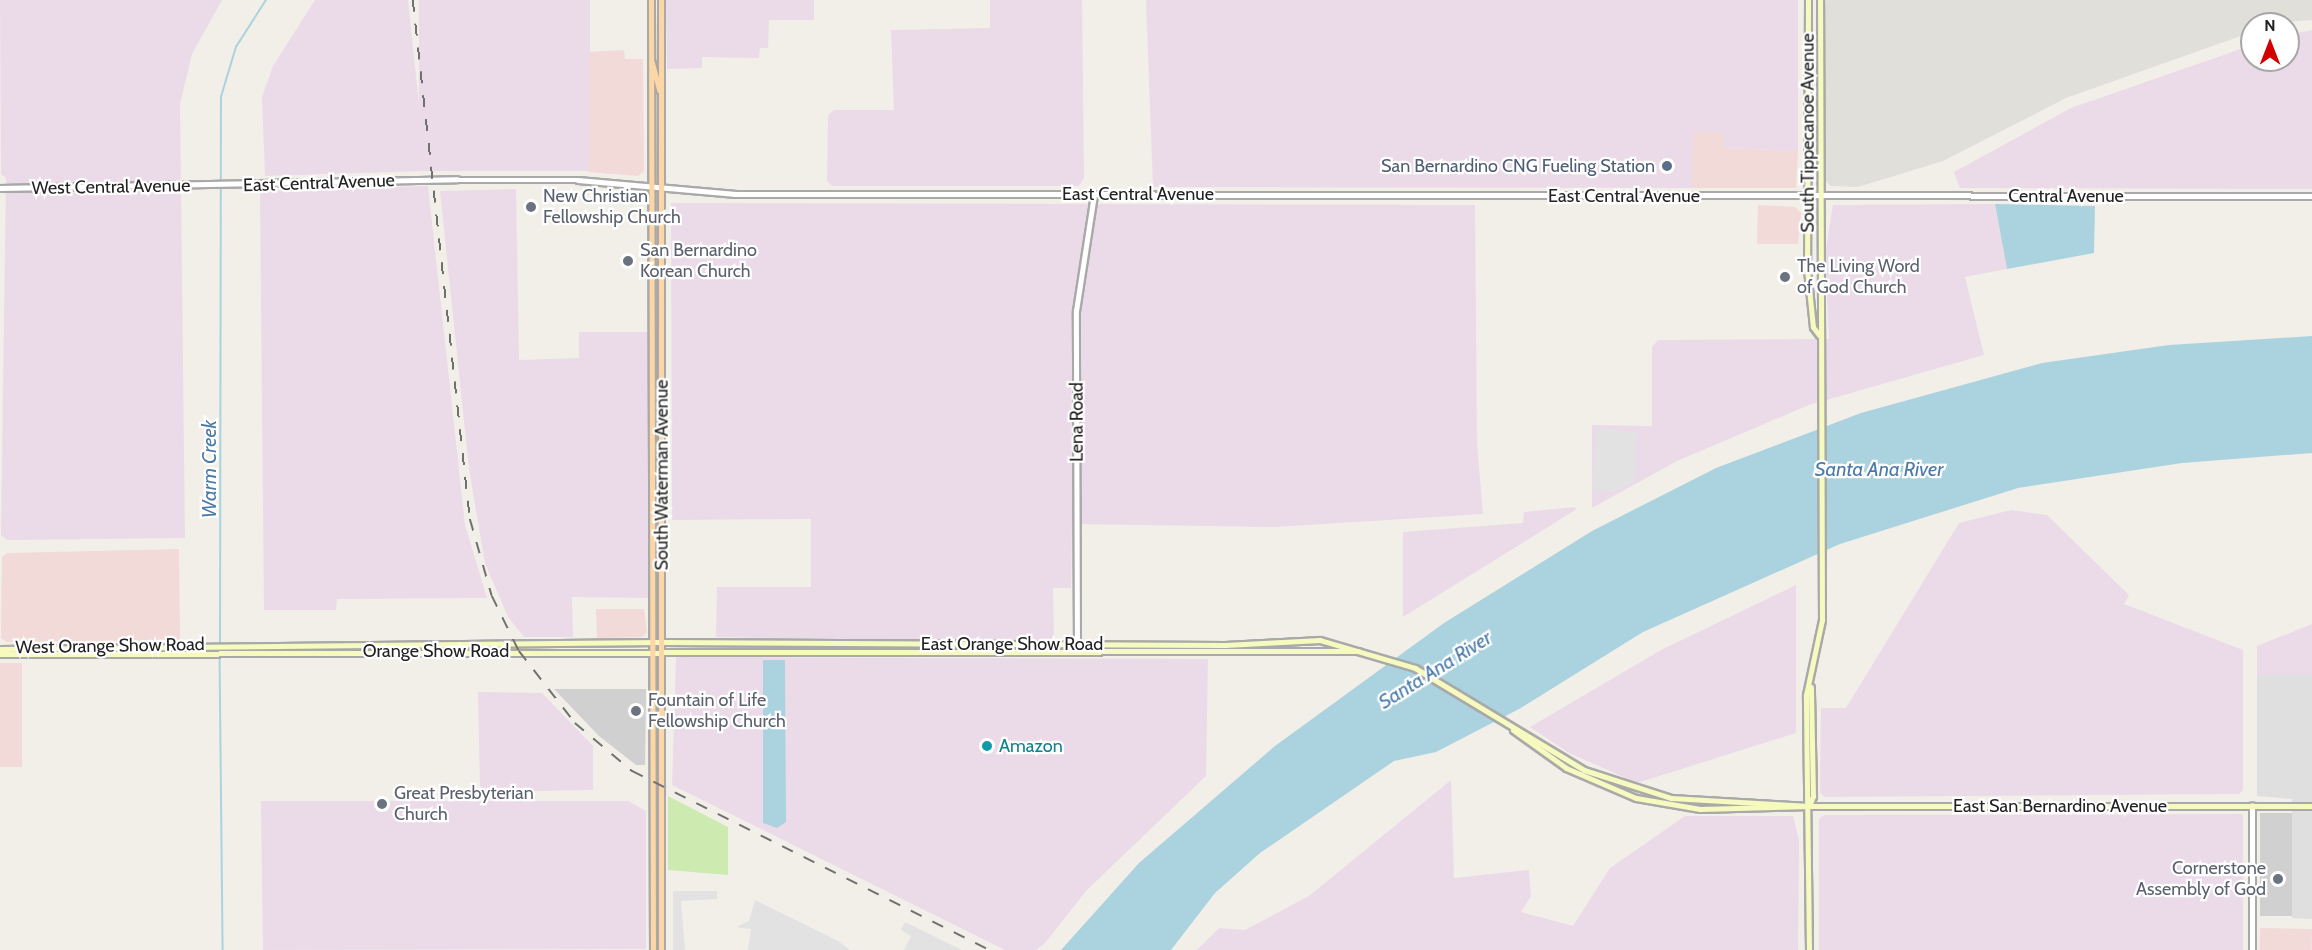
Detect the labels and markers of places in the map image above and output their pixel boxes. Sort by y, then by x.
place label: San Bernardino CNG Fueling Station [1381,155,1655,177]
marker: San Bernardino CNG Fueling Station [1660,159,1674,173]
place label: New Christian Fellowship Church [543,186,681,228]
marker: New Christian Fellowship Church [524,200,538,214]
place label: San Bernardino Korean Church [640,240,757,282]
marker: San Bernardino Korean Church [621,254,635,268]
place label: The Living Word of God Church [1797,256,1920,298]
marker: The Living Word of God Church [1778,270,1792,284]
place label: Fountain of Life Fellowship Church [648,690,786,732]
marker: Fountain of Life Fellowship Church [629,704,643,718]
place label: Amazon [999,735,1063,757]
marker: Amazon [980,739,994,753]
place label: Great Presbyterian Church [394,783,534,826]
marker: Great Presbyterian Church [375,797,389,811]
place label: Cornerstone Assembly of God [2136,858,2266,900]
marker: Cornerstone Assembly of God [2271,872,2285,886]

